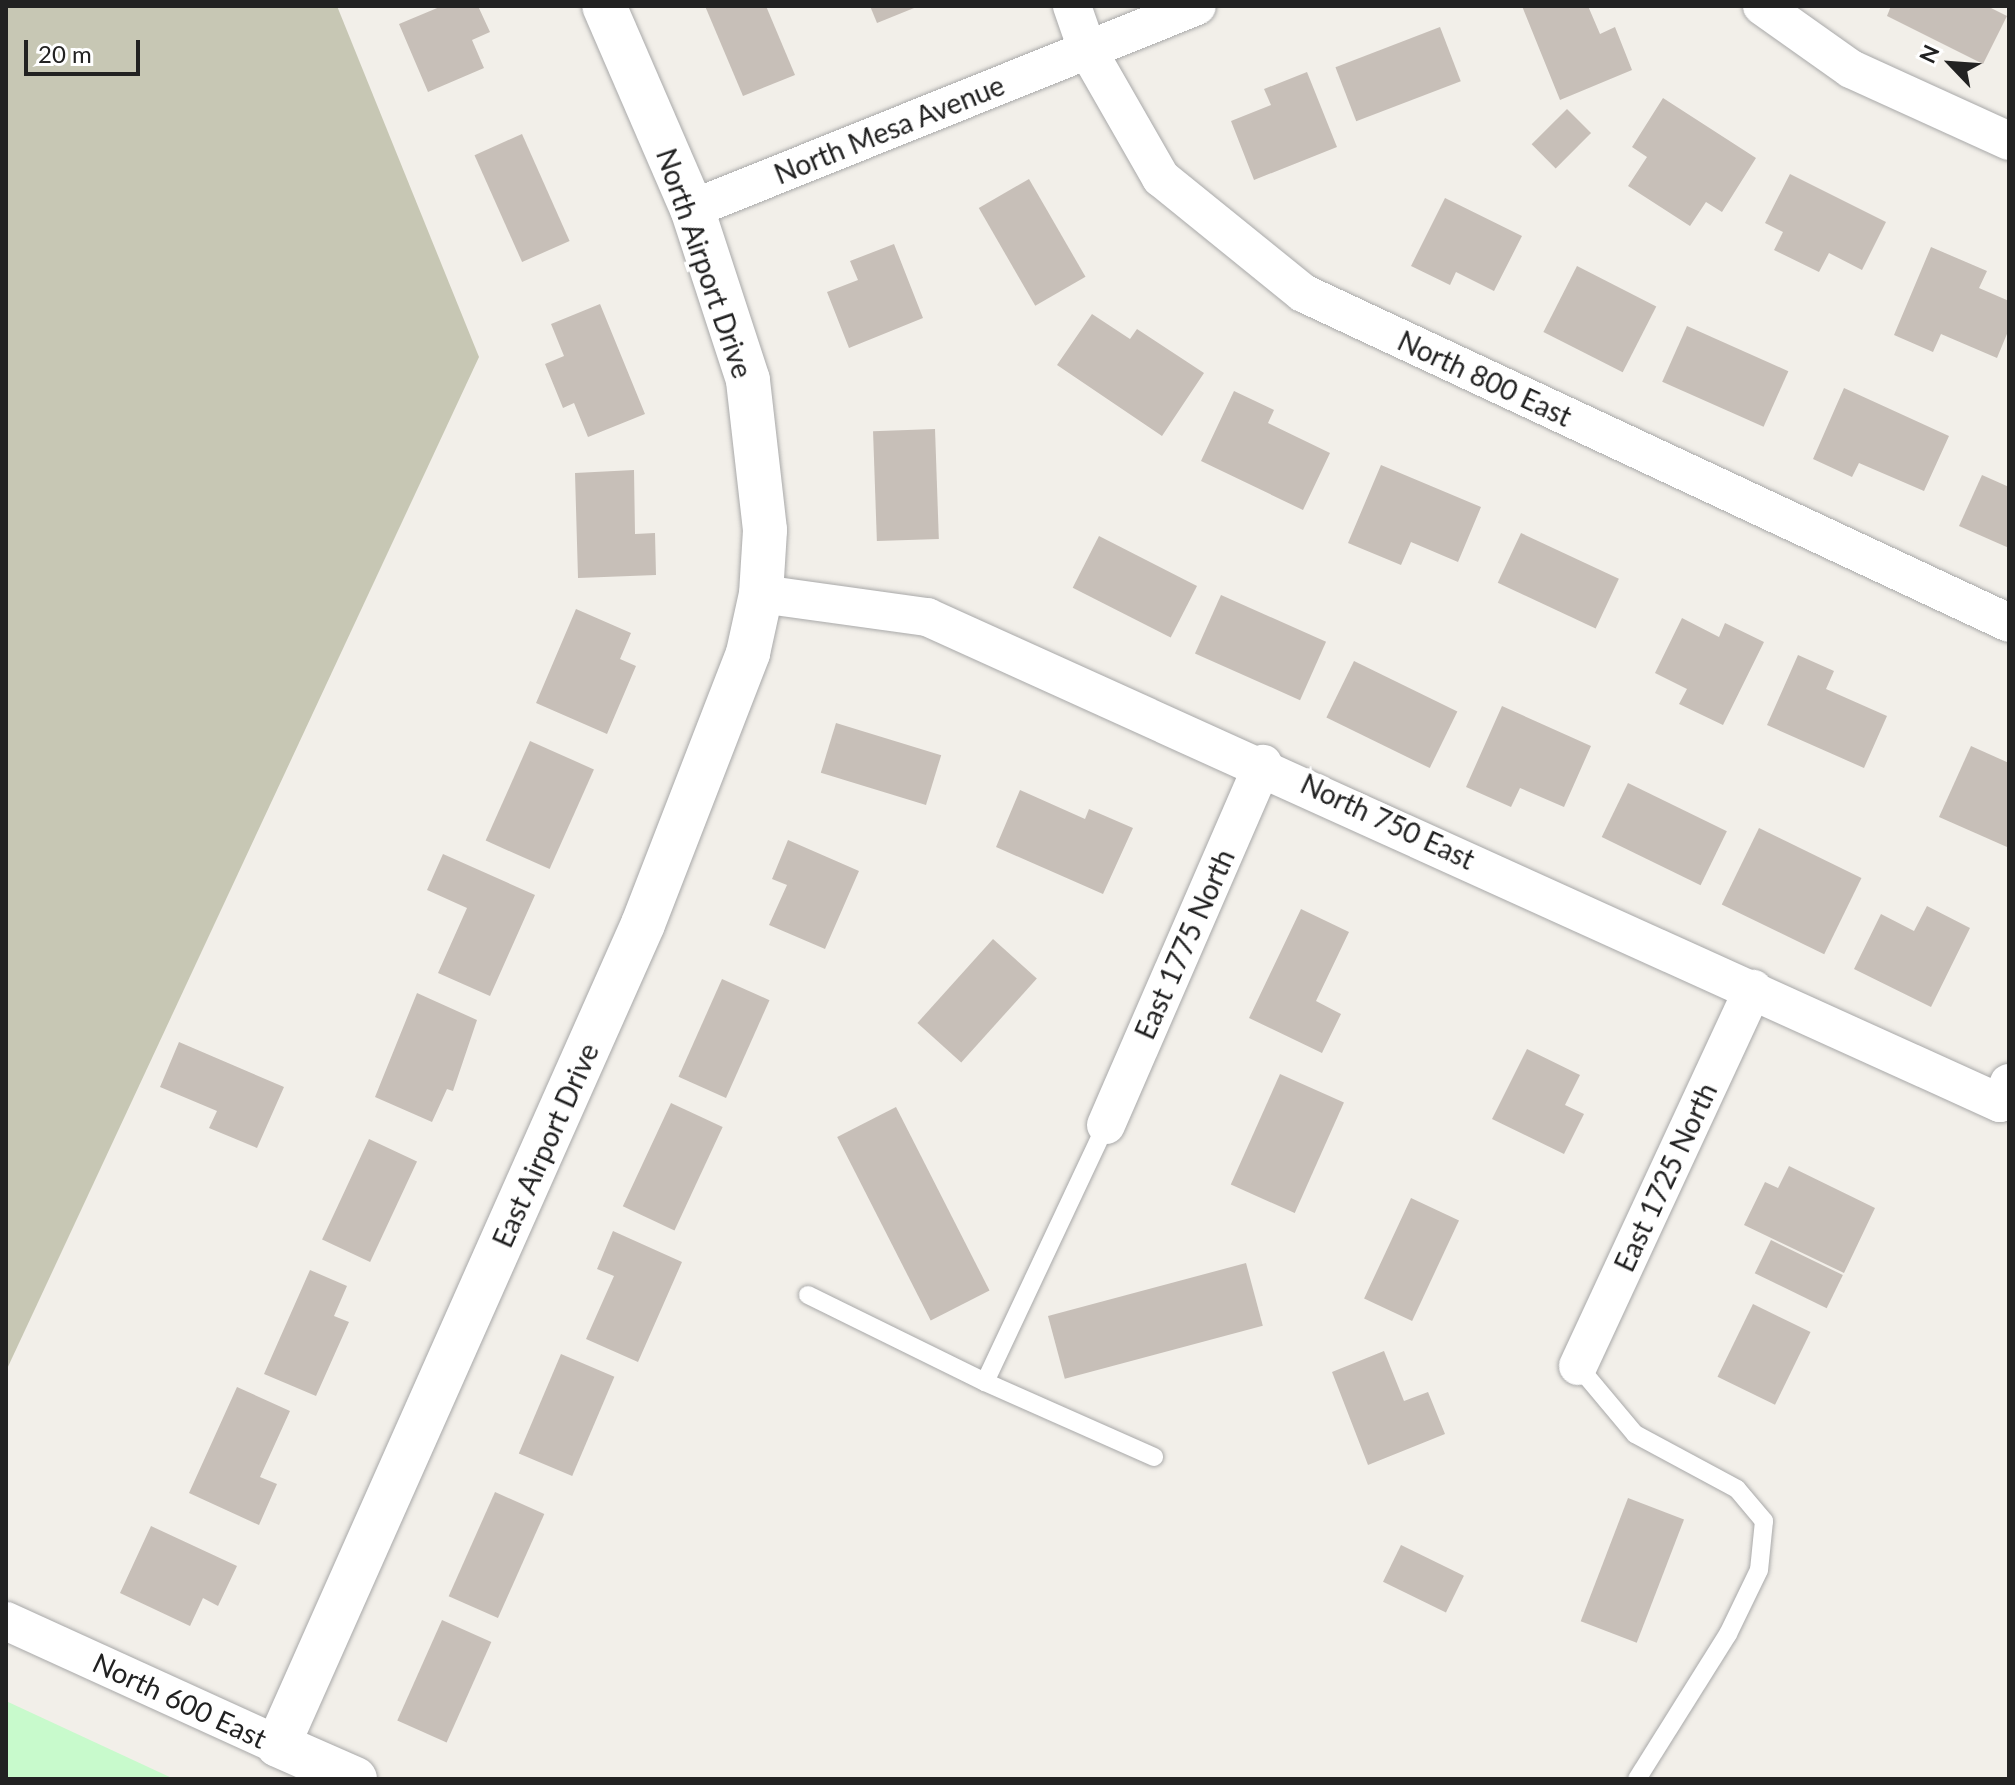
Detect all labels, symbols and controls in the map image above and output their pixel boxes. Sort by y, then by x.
scale bar [28,24,144,74]
north arrow [1911,24,1991,104]
text: 20 m [38,39,92,68]
text: N [1913,40,1945,67]
street label: North Mesa Avenue [769,67,1009,191]
street label: North Airport Drive [650,143,760,383]
street label: North 800 East [1393,323,1577,433]
street label: North 750 East [1296,766,1480,876]
street label: East 1775 North [1127,844,1241,1044]
street label: East Airport Drive [485,1037,605,1253]
street label: East 1725 North [1607,1077,1723,1277]
street label: North 600 East [88,1645,272,1755]

